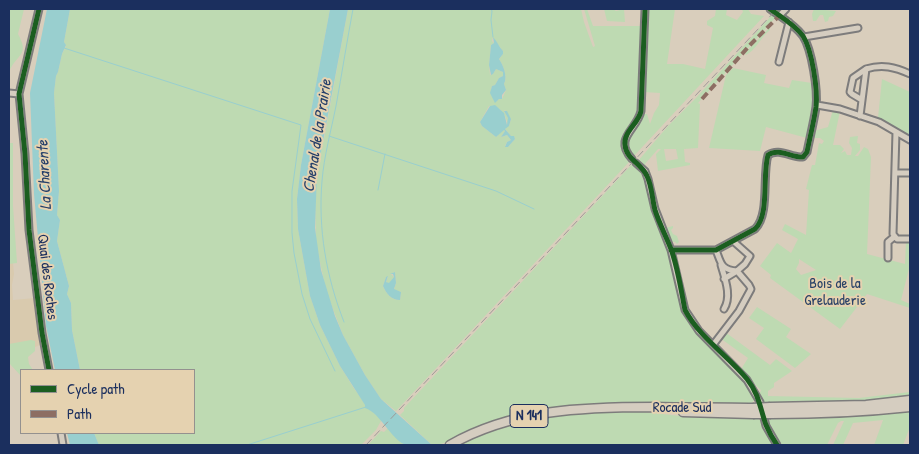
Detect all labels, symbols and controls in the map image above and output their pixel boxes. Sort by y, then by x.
water label: Chenal de la Prairie [300,78,336,194]
water label: La Charente [34,140,56,210]
street label: Quai des Roches [33,233,61,321]
park label: Bois de la Grelauderie [804,275,866,310]
legend [20,369,195,434]
text: Cycle path [67,378,125,399]
street label: Rocade Sud [653,399,711,417]
text: Path [67,403,92,424]
road number: N 141 [510,404,548,428]

